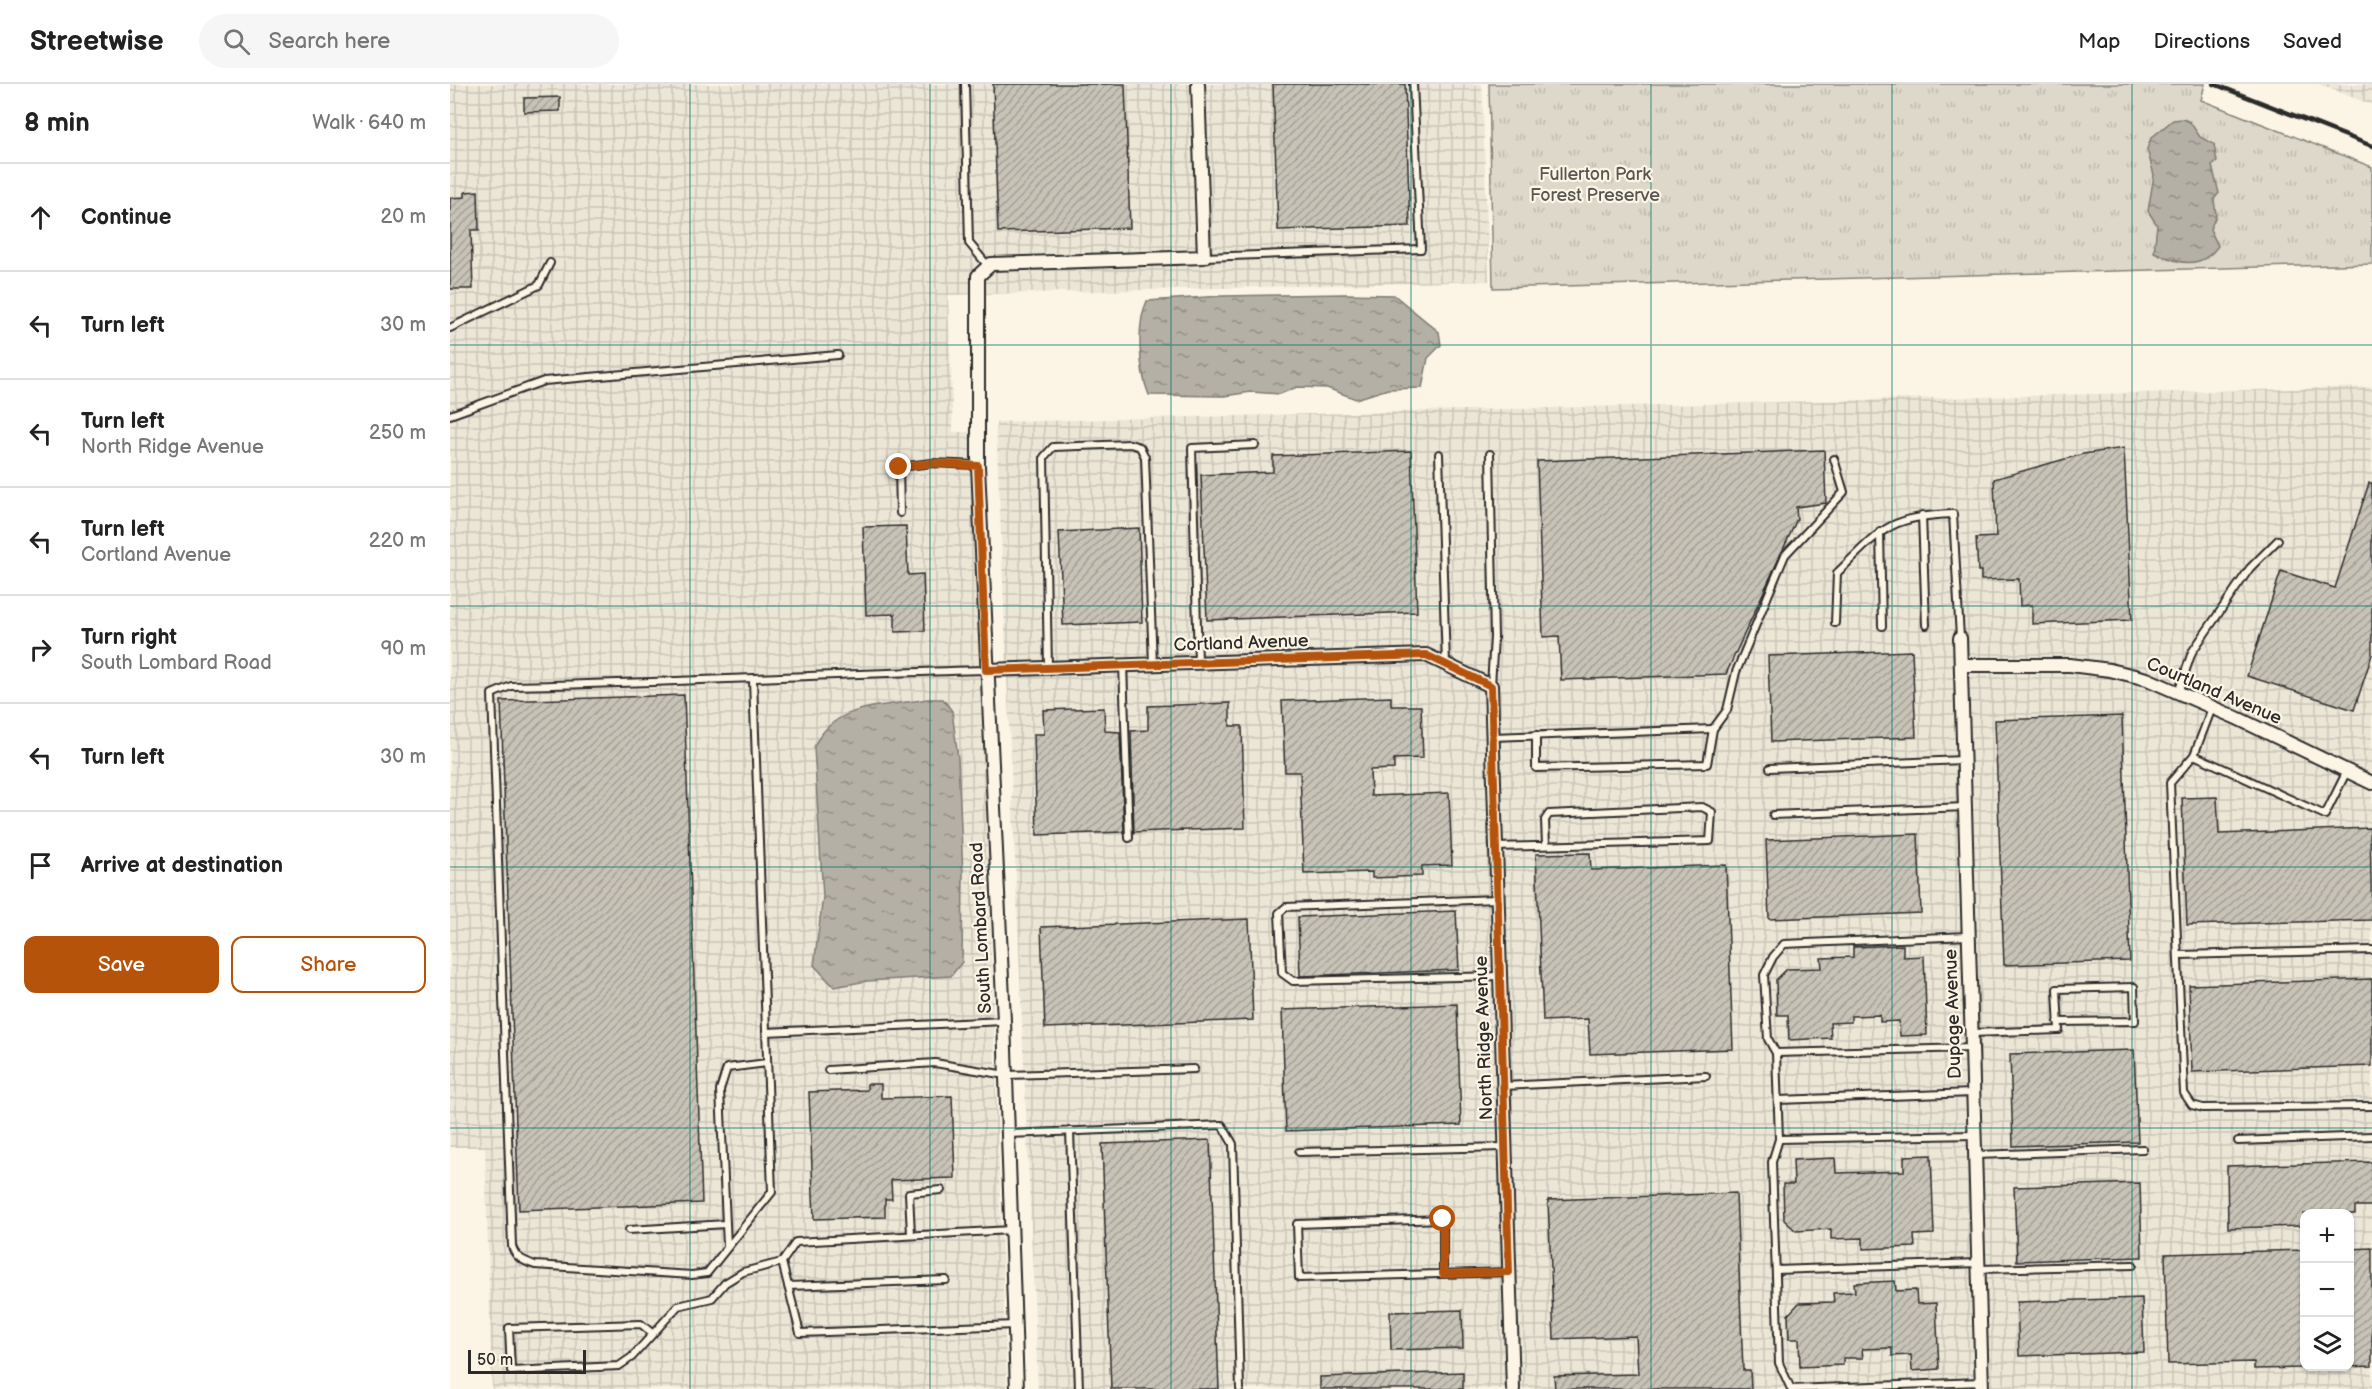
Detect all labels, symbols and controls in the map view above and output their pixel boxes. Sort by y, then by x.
search box [199,14,619,68]
text: Streetwise [30,25,163,58]
icon: search [220,25,253,58]
text: Search here [268,28,390,55]
text: Map [2078,29,2121,54]
text: Directions [2154,29,2250,54]
text: Saved [2283,29,2342,54]
text: 8 min [24,108,90,139]
text: Walk · 640 m [312,111,426,135]
park label: Fullerton Park Forest Preserve [1530,164,1660,206]
icon: ahead [24,201,57,234]
text: Continue [81,204,171,231]
text: 20 m [381,205,426,229]
icon: left [24,309,57,342]
text: Turn left [81,312,165,339]
text: 30 m [380,313,426,337]
text: Turn left [81,408,165,435]
icon: left [24,417,57,450]
text: 250 m [369,421,426,445]
text: North Ridge Avenue [81,435,264,459]
route end [885,453,911,479]
text: Turn left [81,516,165,543]
icon: left [24,525,57,558]
text: 220 m [369,529,426,553]
text: Cortland Avenue [81,543,231,567]
text: Turn right [81,624,177,651]
street label: Cortland Avenue [1173,630,1309,656]
icon: right [24,633,57,666]
text: 90 m [381,637,426,661]
text: South Lombard Road [81,651,272,675]
street label: Courtland Avenue [2143,653,2285,729]
icon: left [24,741,57,774]
text: Turn left [81,744,165,771]
text: 30 m [380,745,426,769]
street label: South Lombard Road [966,842,996,1014]
icon: arrive [24,849,57,882]
text: Arrive at destination [81,852,283,879]
button: Save [24,936,219,993]
button: Share [231,936,426,993]
street label: Dupage Avenue [1940,948,1966,1079]
street label: North Ridge Avenue [1471,955,1497,1121]
route start [1429,1205,1455,1231]
map controls [2300,1209,2354,1371]
button: + [2300,1209,2354,1263]
button: − [2300,1263,2354,1317]
button: layers [2300,1317,2354,1371]
scale bar [468,1347,586,1374]
text: 50 m [477,1351,513,1370]

